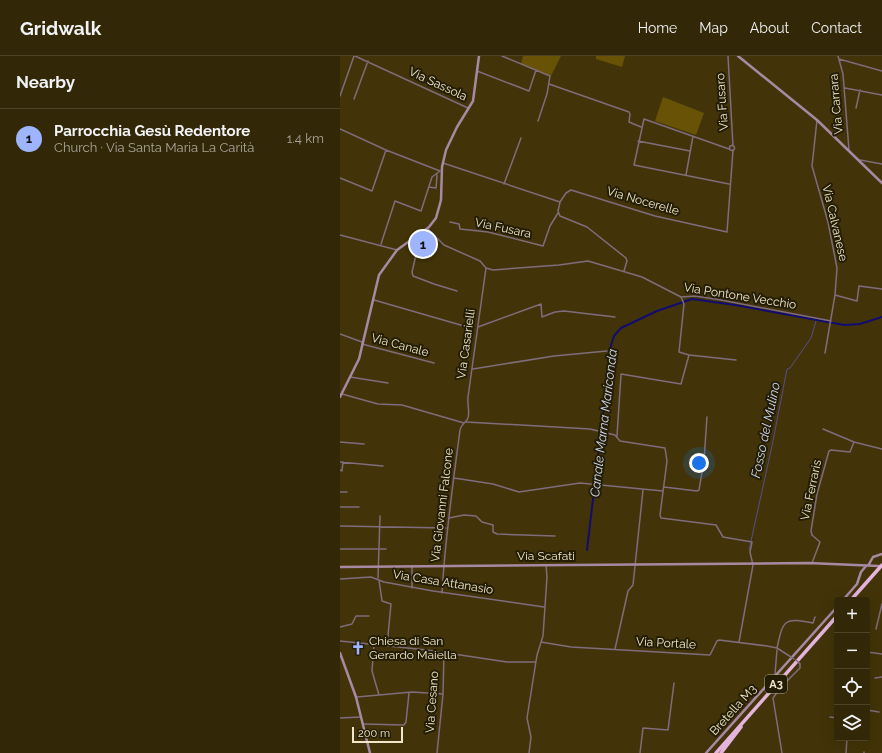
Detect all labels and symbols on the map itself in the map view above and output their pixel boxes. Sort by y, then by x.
street label: Via Sassola [407,64,469,104]
street label: Via Fusaro [713,73,731,131]
street label: Via Carrara [826,73,846,135]
street label: Via Calvanese [819,183,851,263]
street label: Via Nocerelle [605,184,681,218]
street label: Via Fusara [474,215,532,241]
pin: 1 [410,229,436,259]
street label: Via Pontone Vecchio [683,280,797,312]
street label: Via Casarielli [454,308,478,380]
street label: Via Canale [370,331,430,359]
water label: Canale Marna Mariconda [587,348,620,498]
water label: Fosso del Mulino [748,381,783,479]
street label: Via Giovanni Falcone [428,447,456,563]
your location [689,453,709,473]
street label: Via Ferraris [798,458,824,522]
street label: Via Scafati [517,549,575,563]
street label: Via Casa Attanasio [392,567,494,597]
place label: Chiesa di San Gerardo Maiella [369,634,457,662]
street label: Via Portale [636,634,696,652]
church icon: Chiesa di San Gerardo Maiella [350,640,366,656]
street label: Via Cesano [423,671,441,733]
road number: A3 [765,675,787,693]
street label: Bretella M3 [707,682,759,738]
scale bar [352,725,403,744]

